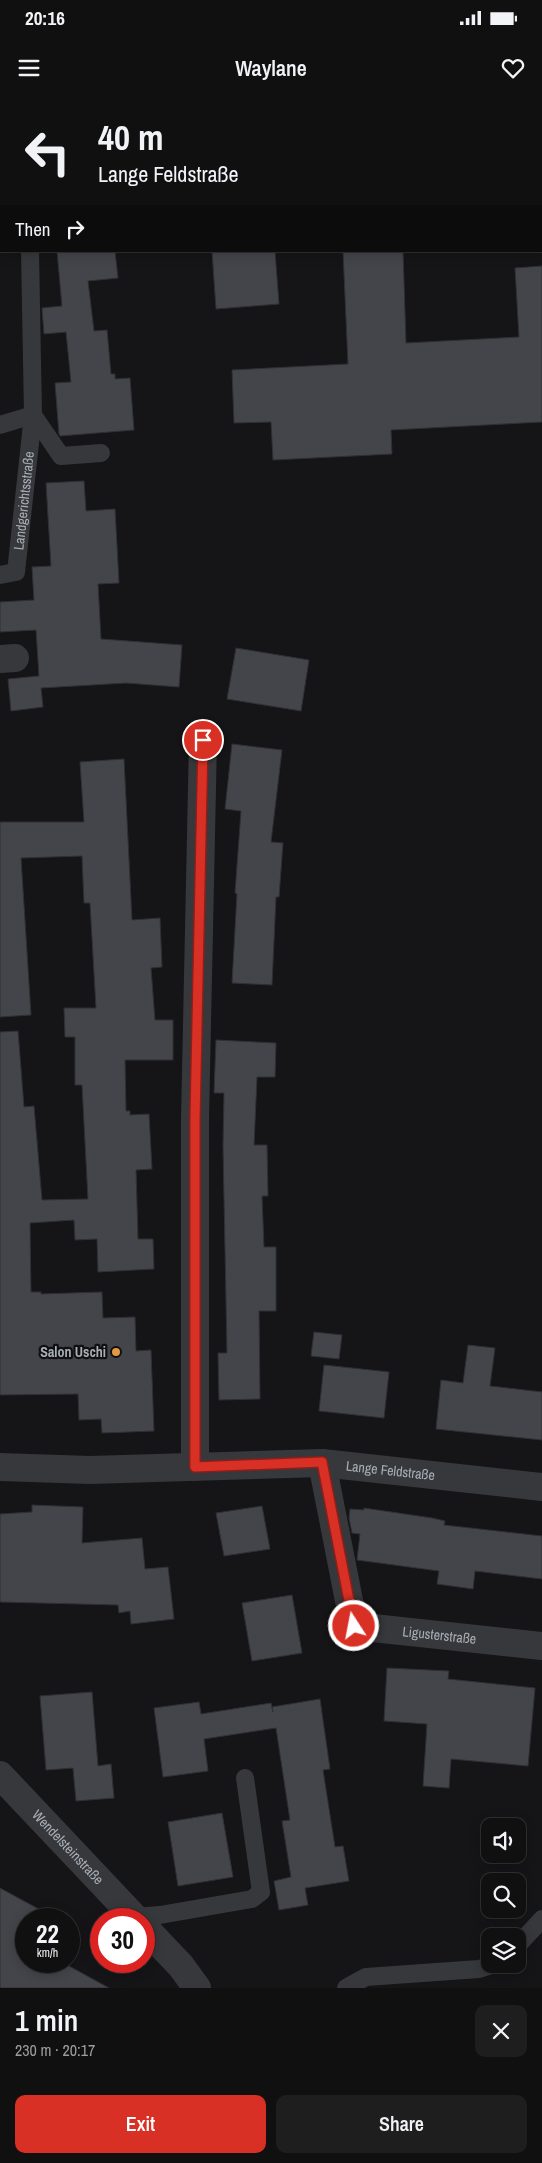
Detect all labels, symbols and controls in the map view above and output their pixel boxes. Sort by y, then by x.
text: 20:16 [25,5,65,31]
text: Waylane [235,53,307,83]
icon: menu [15,54,43,82]
icon: heart [499,54,527,82]
text: 40 m [98,114,163,161]
icon: left [15,120,80,185]
text: Lange Feldstraße [98,159,239,189]
icon: right [61,215,89,243]
text: Then [15,216,51,242]
street label: Landgerichtsstraße [9,450,38,551]
pin [182,719,224,761]
icon: arrive [189,726,217,754]
place label: Salon Uschi [40,1343,106,1361]
marker: Salon Uschi [110,1346,122,1358]
street label: Lange Feldstraße [345,1457,436,1484]
position arrow [327,1599,379,1651]
street label: Ligusterstraße [402,1622,477,1648]
street label: Wendelsteinstraße [28,1806,108,1888]
map controls [481,1818,526,1973]
button: sound [481,1818,526,1863]
button: search [481,1873,526,1918]
speed limit sign: 30 [90,1908,155,1973]
text: 22 [36,1917,59,1951]
button: layers [481,1928,526,1973]
text: km/h [37,1945,58,1961]
text: 1 min [15,2000,78,2040]
button: close [475,2005,527,2057]
text: 230 m · 20:17 [15,2039,95,2061]
button: Exit [15,2095,266,2153]
button: Share [276,2095,527,2153]

